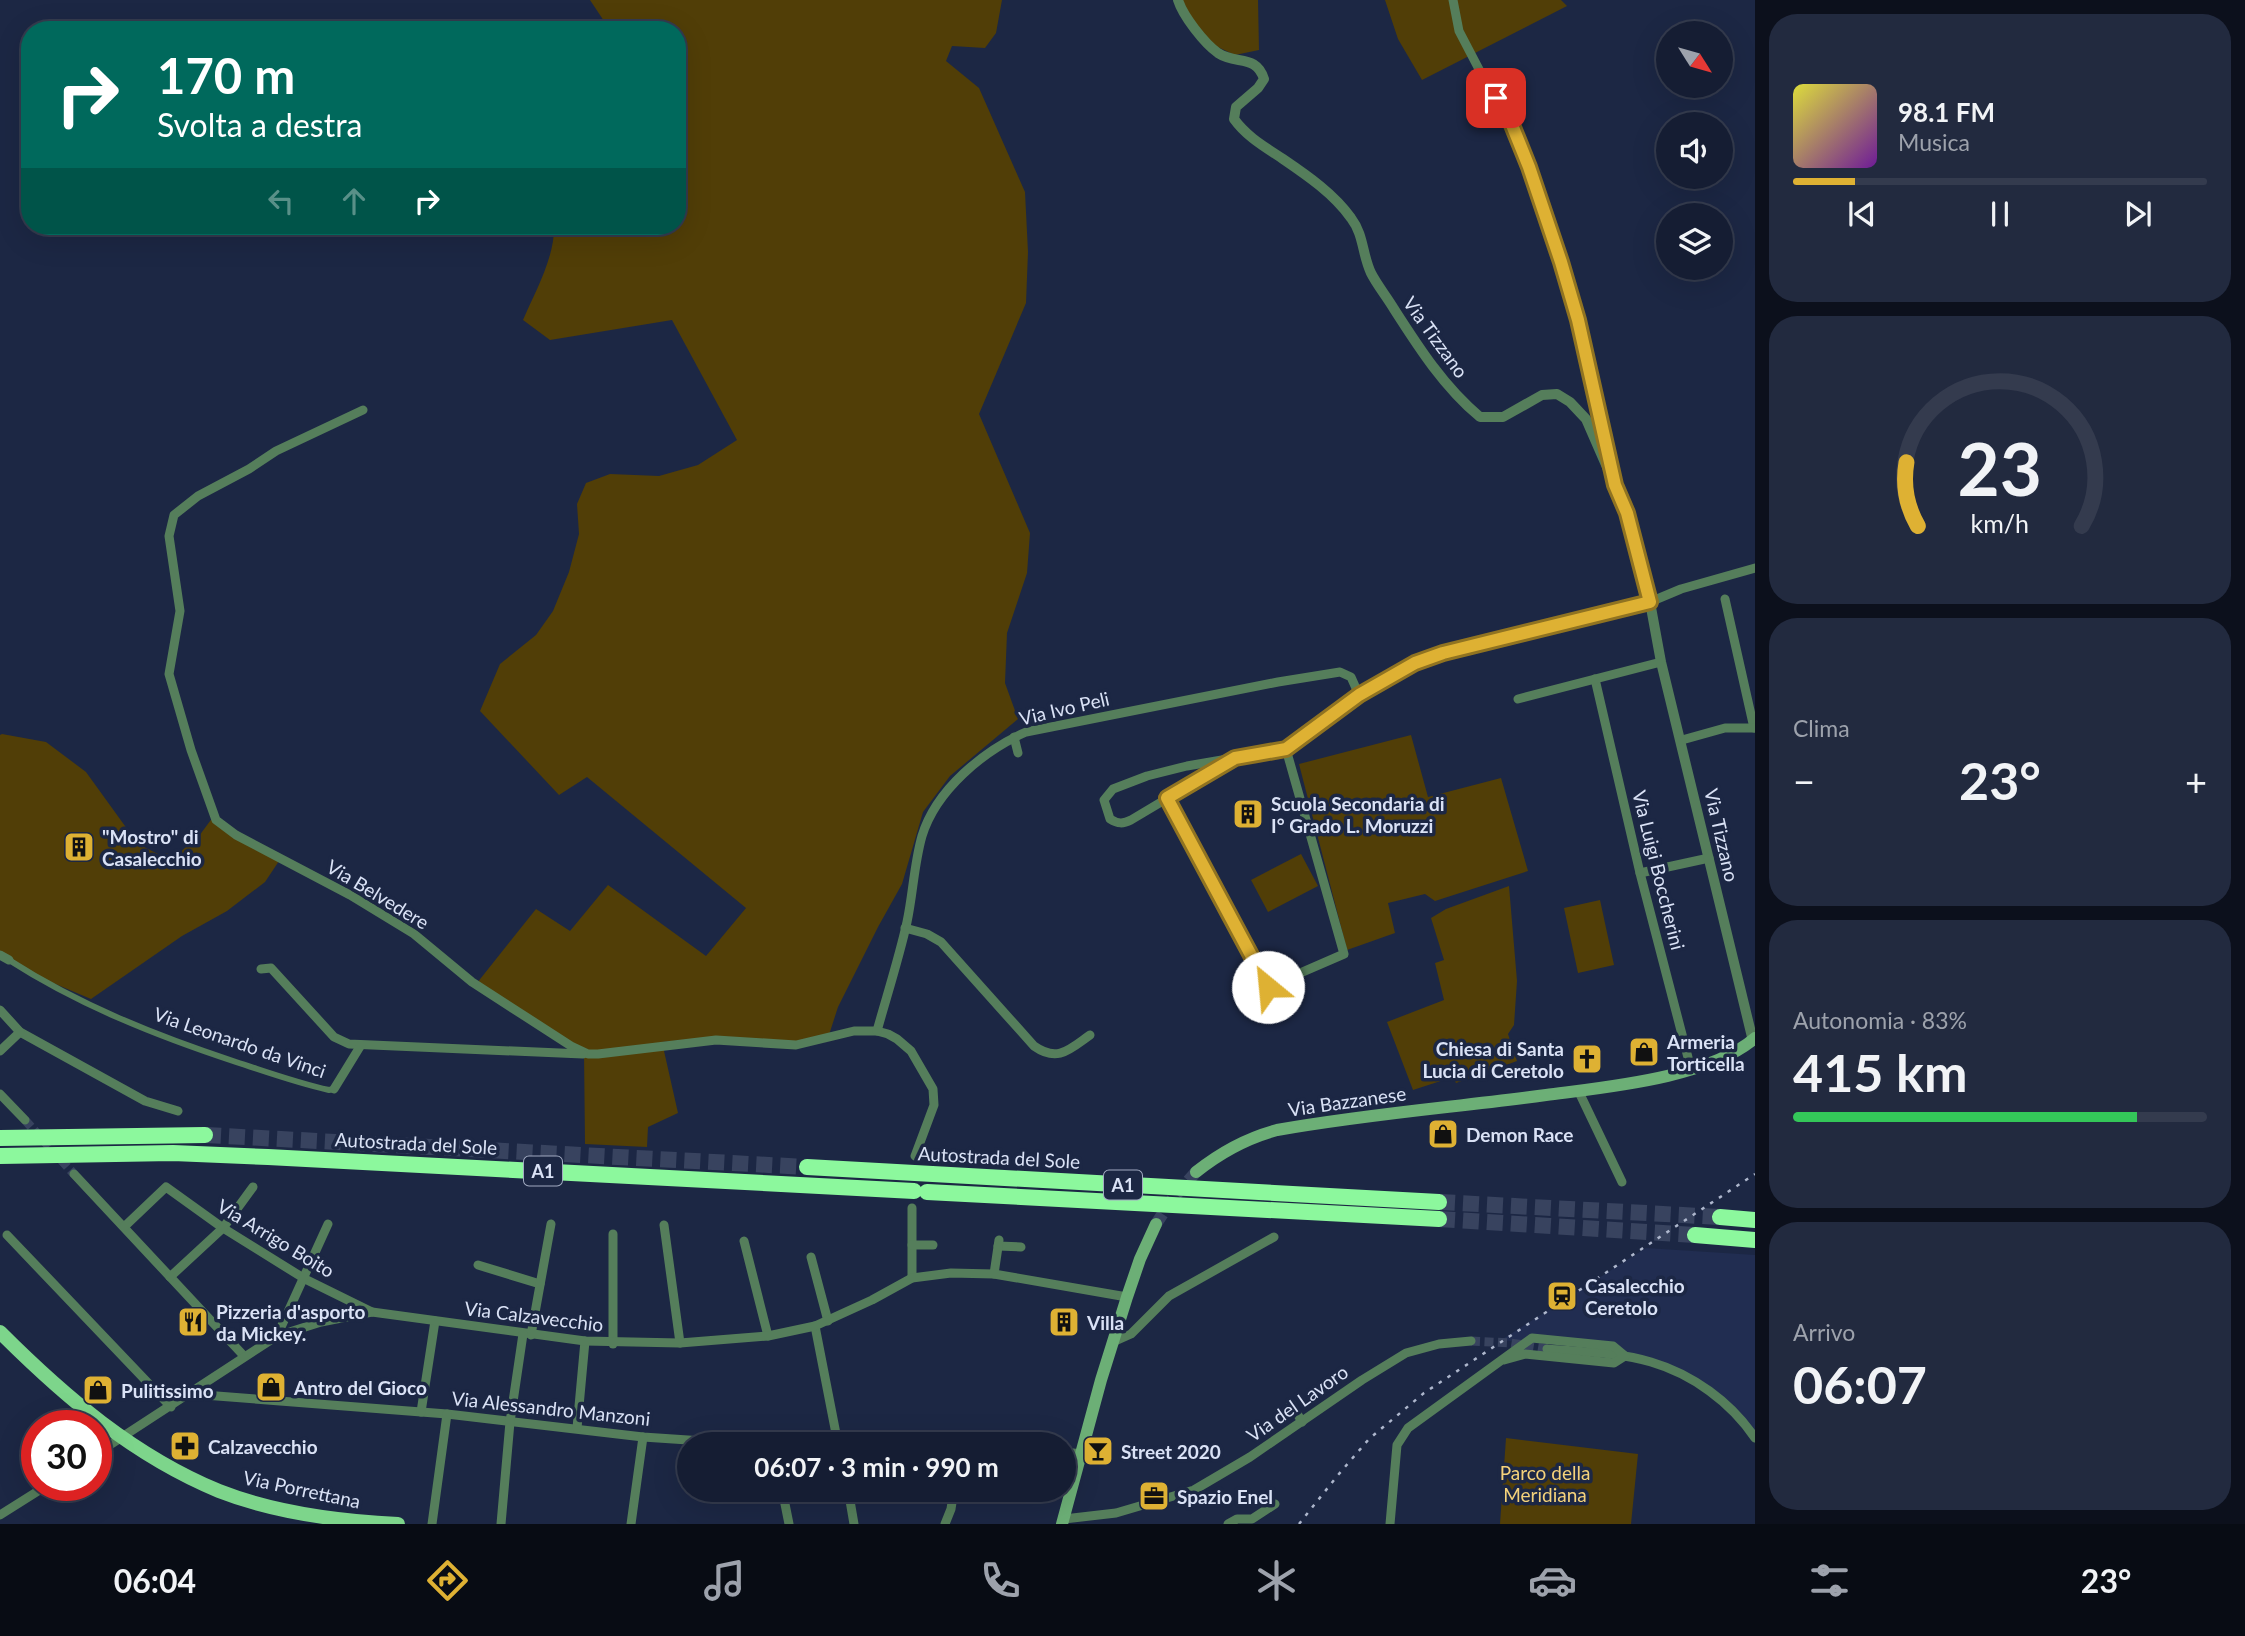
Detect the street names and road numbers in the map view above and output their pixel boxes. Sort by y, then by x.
street label: Via Tizzano [1399,292,1473,382]
street label: Via Ivo Peli [1017,686,1111,730]
street label: Via Tizzano [1700,786,1744,884]
street label: Via Luigi Boccherini [1628,788,1690,952]
street label: Via Belvedere [323,854,433,934]
street label: Via Leonardo da Vinci [151,1002,329,1082]
street label: Via Bazzanese [1287,1081,1407,1121]
street label: Autostrada del Sole [334,1127,498,1159]
street label: Autostrada del Sole [917,1141,1081,1173]
road number: A1 [524,1156,562,1186]
road number: A1 [1104,1170,1142,1200]
street label: Via Arrigo Boito [213,1194,339,1282]
street label: Via Calzavecchio [463,1296,605,1336]
street label: Via del Lavoro [1242,1360,1352,1446]
street label: Via Alessandro Manzoni [451,1386,651,1430]
street label: Via Porrettana [241,1465,363,1513]

